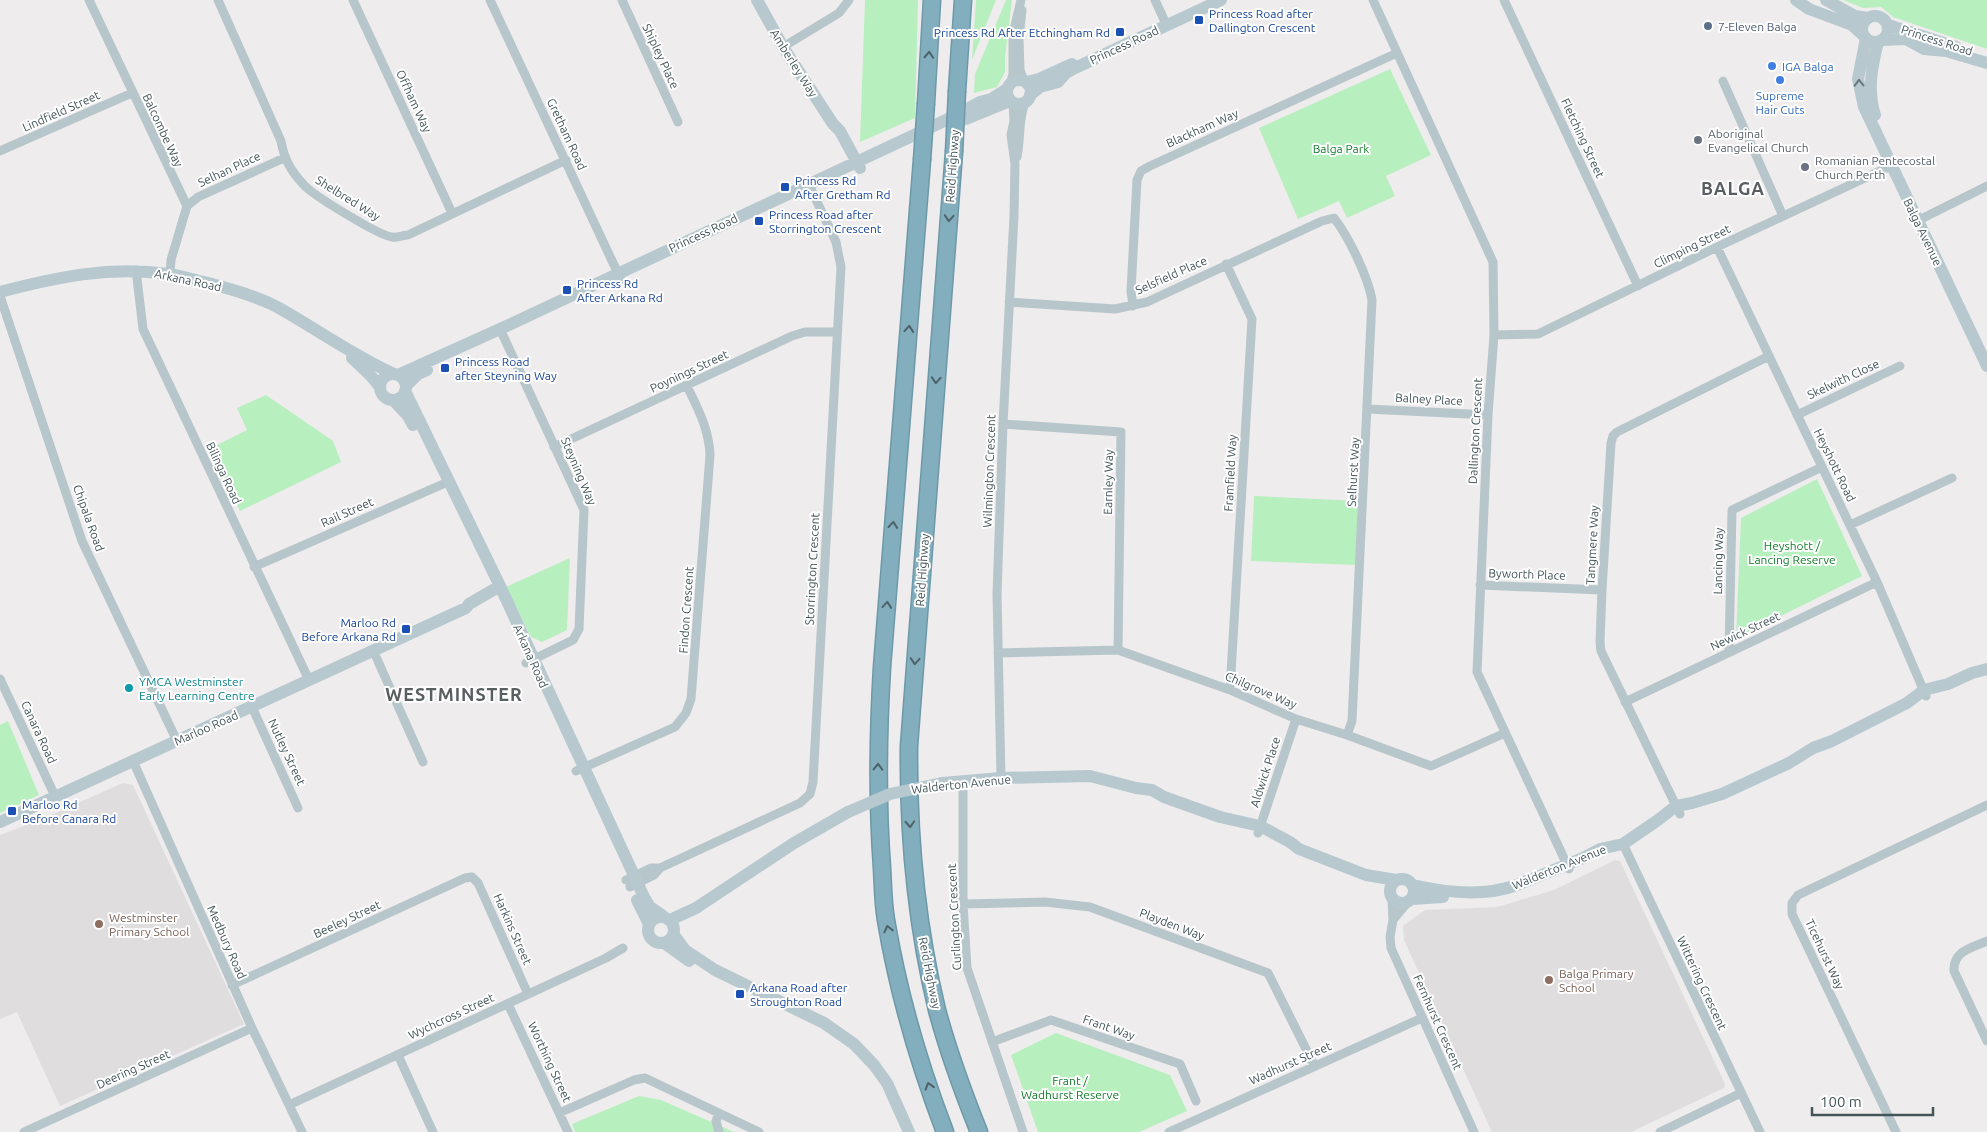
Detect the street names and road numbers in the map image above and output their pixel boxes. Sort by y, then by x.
street label: Shipley Place [640,22,682,90]
street label: Princess Road [1900,22,1974,58]
street label: Princess Road [1087,23,1161,67]
street label: Amberley Way [768,27,820,99]
street label: Offham Way [394,68,434,134]
street label: Lindfield Street [20,88,102,134]
street label: Balcombe Way [140,91,186,169]
street label: Gretham Road [545,96,589,172]
street label: Fletching Street [1559,96,1607,180]
street label: Blackham Way [1164,106,1240,150]
street label: Reid Highway [943,129,961,203]
street label: Selhan Place [196,149,262,189]
street label: Shelbred Way [313,173,383,223]
street label: Balga Avenue [1901,196,1945,268]
street label: Princess Road [666,211,740,255]
street label: Climping Street [1652,222,1733,270]
street label: Selsfield Place [1133,253,1209,297]
street label: Arkana Road [153,267,223,293]
street label: Poynings Street [648,347,730,395]
street label: Skelwith Close [1805,357,1881,401]
street label: Dallington Crescent [1466,377,1484,484]
street label: Balney Place [1395,391,1463,407]
street label: Wilmington Crescent [981,414,997,528]
street label: Heyshott Road [1812,426,1858,504]
street label: Framfield Way [1221,434,1239,512]
street label: Steyning Way [559,435,599,507]
street label: Selhurst Way [1345,437,1361,507]
street label: Bilinga Road [204,440,244,506]
street label: Earnley Way [1101,449,1115,515]
street label: Chipala Road [71,483,107,553]
street label: Rail Street [319,495,375,529]
street label: Tangmere Way [1583,505,1601,585]
street label: Storrington Crescent [803,512,821,626]
street label: Lancing Way [1711,527,1725,595]
street label: Reid Highway [913,533,931,607]
street label: Findon Crescent [676,566,696,654]
street label: Byworth Place [1488,566,1566,582]
street label: Newick Street [1708,609,1782,653]
street label: Arkana Road [511,622,551,690]
street label: Chilgrove Way [1223,669,1299,711]
street label: Canara Road [19,699,59,765]
street label: Marloo Road [172,708,240,748]
street label: Nutley Street [266,717,308,788]
street label: Aldwick Place [1247,735,1283,809]
street label: Walderton Avenue [911,772,1011,796]
street label: Walderton Avenue [1510,842,1608,892]
street label: Curlington Crescent [945,863,963,971]
street label: Harkins Street [492,891,535,967]
street label: Beeley Street [311,898,383,940]
street label: Medbury Road [205,903,249,981]
street label: Playden Way [1138,906,1206,942]
street label: Ticehurst Way [1803,917,1847,991]
street label: Wittering Crescent [1675,934,1730,1032]
street label: Reid Highway [917,936,943,1010]
street label: Fernhurst Crescent [1411,972,1465,1072]
street label: Wychcross Street [406,990,496,1042]
street label: Frant Way [1081,1012,1137,1042]
street label: Worthing Street [526,1020,574,1104]
street label: Wadhurst Street [1247,1039,1333,1087]
street label: Deering Street [94,1047,172,1091]

